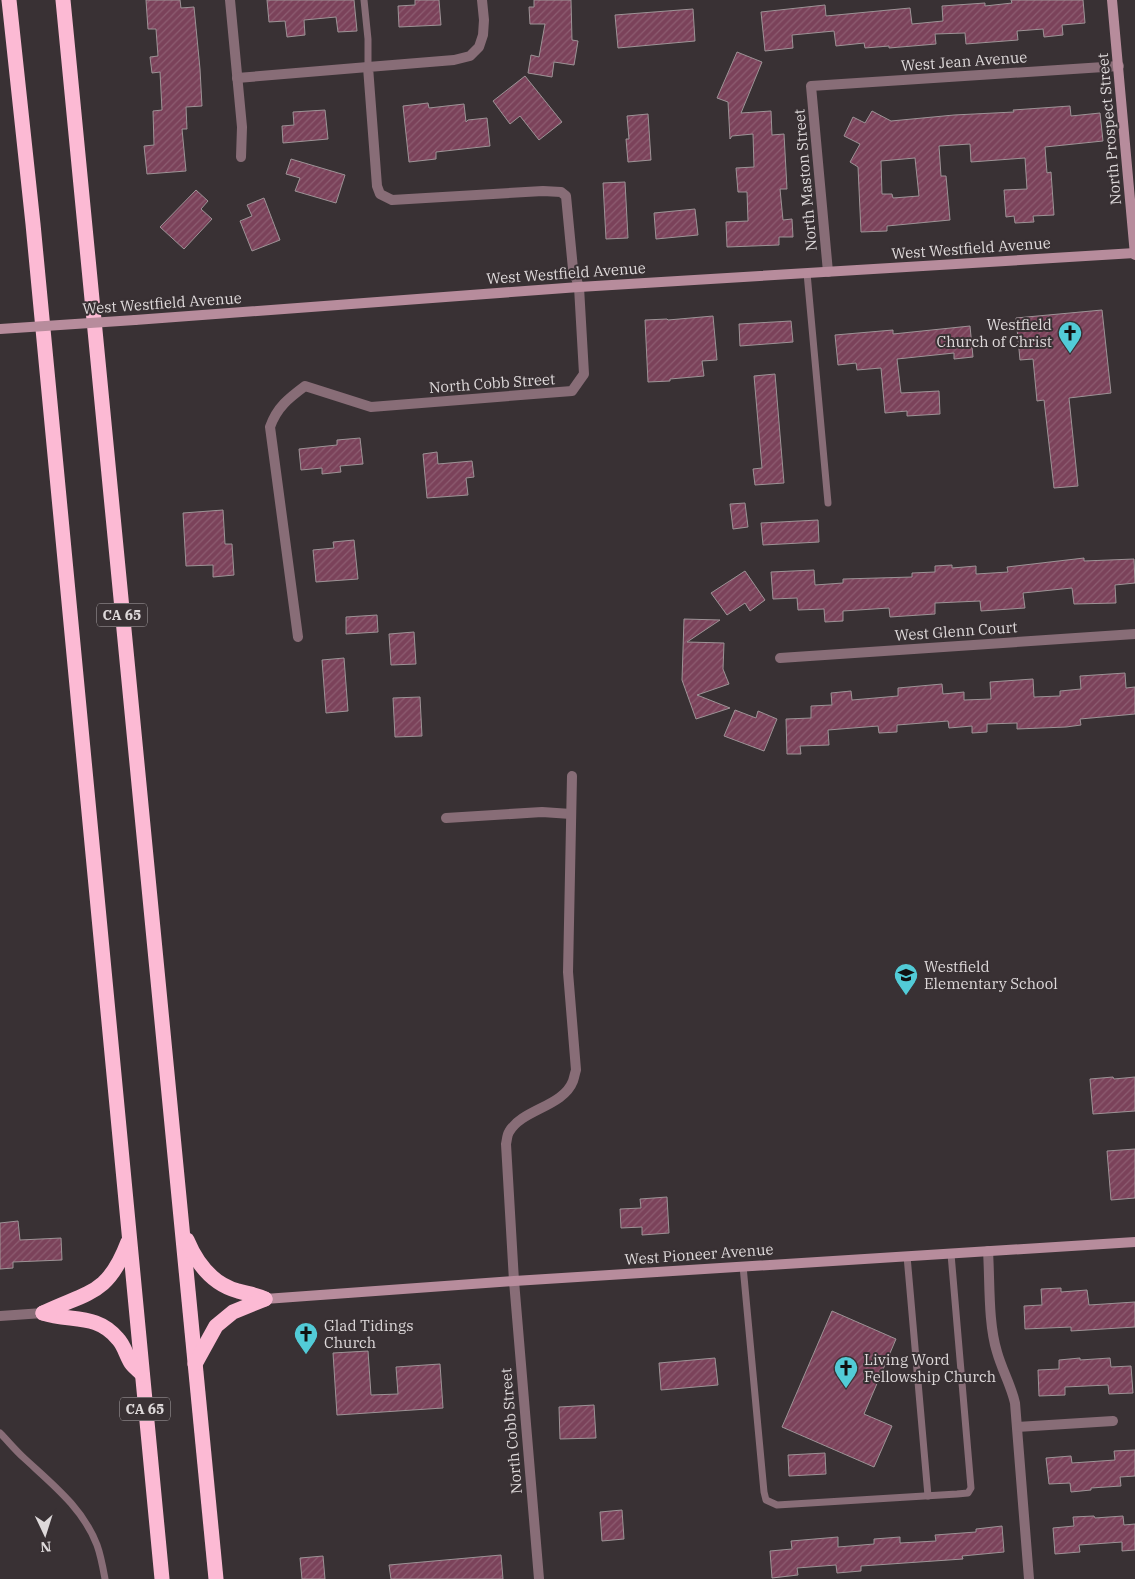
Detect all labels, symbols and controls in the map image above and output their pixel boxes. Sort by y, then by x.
street label: West Jean Avenue [900,47,1028,75]
street label: North Prospect Street [1093,52,1125,206]
street label: North Maston Street [789,108,821,252]
street label: West Westfield Avenue [891,233,1051,263]
street label: West Westfield Avenue [486,258,646,288]
street label: West Westfield Avenue [82,288,242,318]
place label: Westfield Church of Christ [936,315,1052,351]
church icon: Westfield Church of Christ [1057,320,1083,354]
street label: North Cobb Street [428,369,556,397]
road number: CA 65 [97,604,147,626]
street label: West Glenn Court [894,617,1018,645]
place label: Westfield Elementary School [924,957,1058,993]
school or university icon: Westfield Elementary School [893,962,919,996]
street label: West Pioneer Avenue [624,1239,774,1269]
place label: Glad Tidings Church [324,1316,414,1352]
church icon: Glad Tidings Church [293,1321,319,1355]
place label: Living Word Fellowship Church [864,1350,996,1386]
church icon: Living Word Fellowship Church [833,1355,859,1389]
street label: North Cobb Street [496,1367,526,1495]
road number: CA 65 [120,1398,170,1420]
north arrow [20,1509,70,1559]
text: N [40,1538,52,1556]

